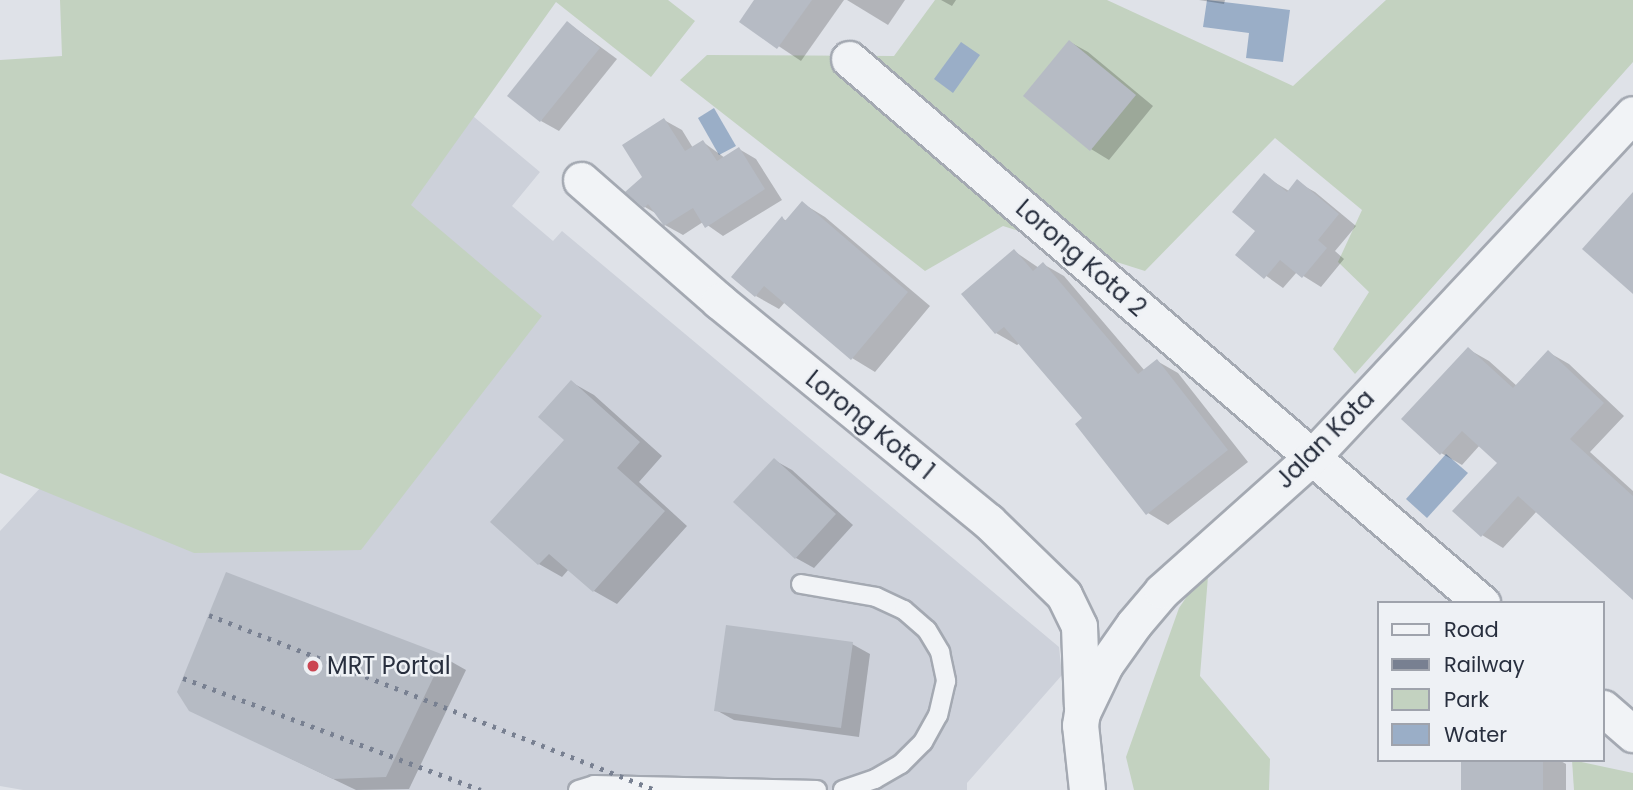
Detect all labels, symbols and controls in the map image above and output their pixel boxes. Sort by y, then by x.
street label: Lorong Kota 2 [1010,194,1152,322]
street label: Lorong Kota 1 [800,364,940,486]
street label: Jalan Kota [1270,384,1380,494]
legend [1378,601,1605,762]
text: Road [1444,615,1499,644]
text: Railway [1444,650,1525,679]
place label: MRT Portal [327,652,451,680]
marker: MRT Portal [305,658,321,674]
text: Park [1444,685,1489,714]
text: Water [1444,720,1507,749]

